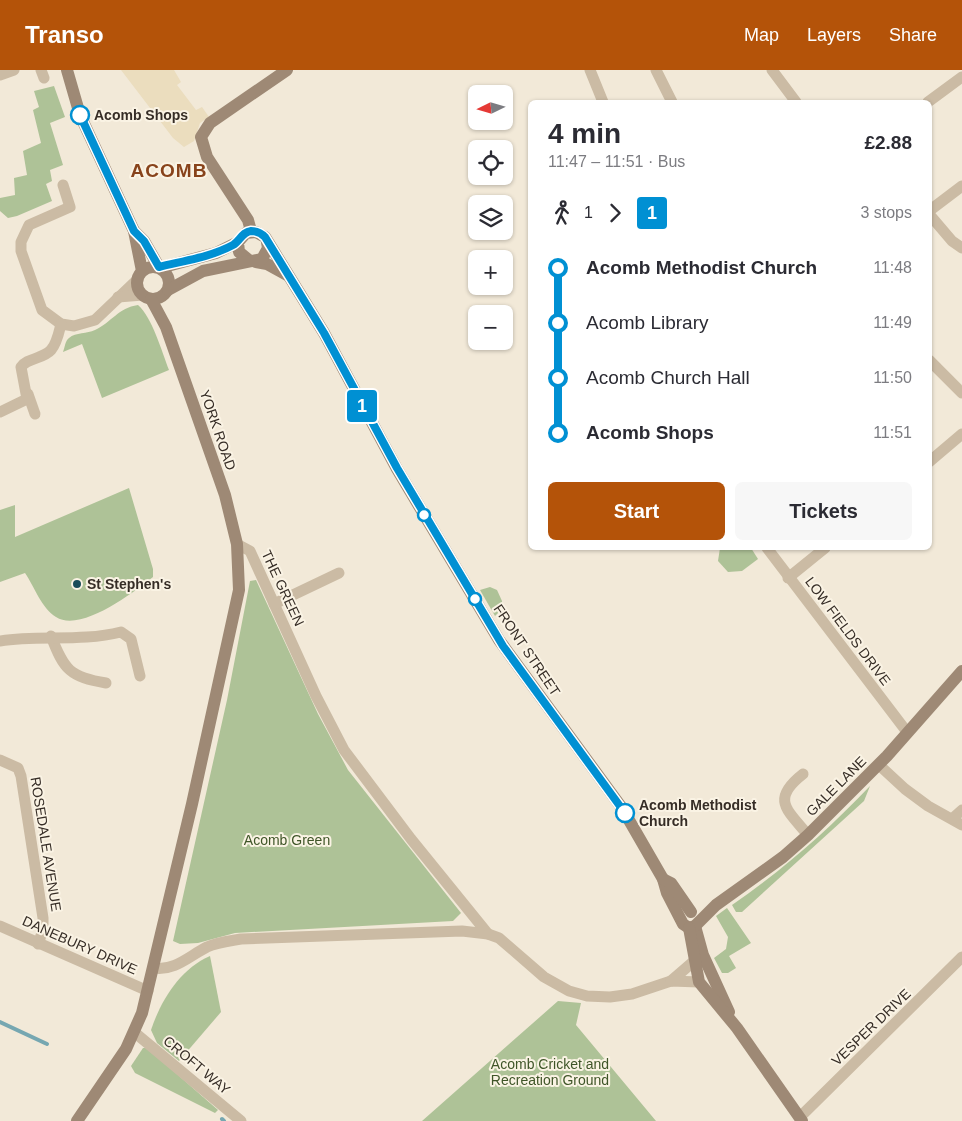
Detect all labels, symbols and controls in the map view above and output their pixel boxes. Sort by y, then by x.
text: Transo [25,21,104,48]
text: Map [744,25,779,45]
text: Layers [807,25,861,45]
text: Share [889,25,937,45]
north arrow [468,85,512,130]
map controls [468,85,513,350]
marker: Acomb Shops [70,105,90,125]
place label: Acomb Shops [94,107,188,123]
text: 4 min [548,118,621,149]
text: £2.88 [864,132,912,153]
button: locate [468,140,513,185]
text: 11:47 – 11:51 · Bus [548,153,685,170]
district label: ACOMB [131,160,207,181]
button: layers [468,195,513,240]
icon: walk [548,199,576,227]
icon: forward [601,199,629,227]
text: 1 [647,203,657,223]
text: 1 [584,204,593,221]
text: 3 stops [860,204,912,221]
button: + [468,250,513,295]
text: Acomb Methodist Church [586,257,817,278]
text: 11:48 [873,259,912,276]
button: − [468,305,513,350]
text: Acomb Library [586,312,709,333]
text: 11:49 [873,314,912,331]
text: Acomb Church Hall [586,367,750,388]
text: 11:50 [873,369,912,386]
street label: YORK ROAD [197,388,239,472]
line badge: 1 [346,390,378,422]
text: 1 [357,396,367,416]
text: Acomb Shops [586,422,714,443]
text: 11:51 [873,424,912,441]
button: Start [548,482,725,540]
button: Tickets [735,482,912,540]
unlabelled marker [417,508,431,522]
street label: THE GREEN [258,548,308,628]
street label: LOW FIELDS DRIVE [802,574,894,688]
place label: St Stephen's [87,576,171,592]
marker: St Stephen's [71,578,83,590]
unlabelled marker [468,592,482,606]
street label: FRONT STREET [490,601,564,699]
street label: GALE LANE [803,753,869,819]
street label: ROSEDALE AVENUE [27,776,65,912]
place label: Acomb Methodist Church [639,797,757,829]
marker: Acomb Methodist Church [615,803,635,823]
park label: Acomb Green [244,832,330,848]
street label: DANEBURY DRIVE [20,912,140,978]
street label: VESPER DRIVE [828,985,914,1069]
street label: CROFT WAY [160,1032,234,1098]
park label: Acomb Cricket and Recreation Ground [491,1056,609,1088]

